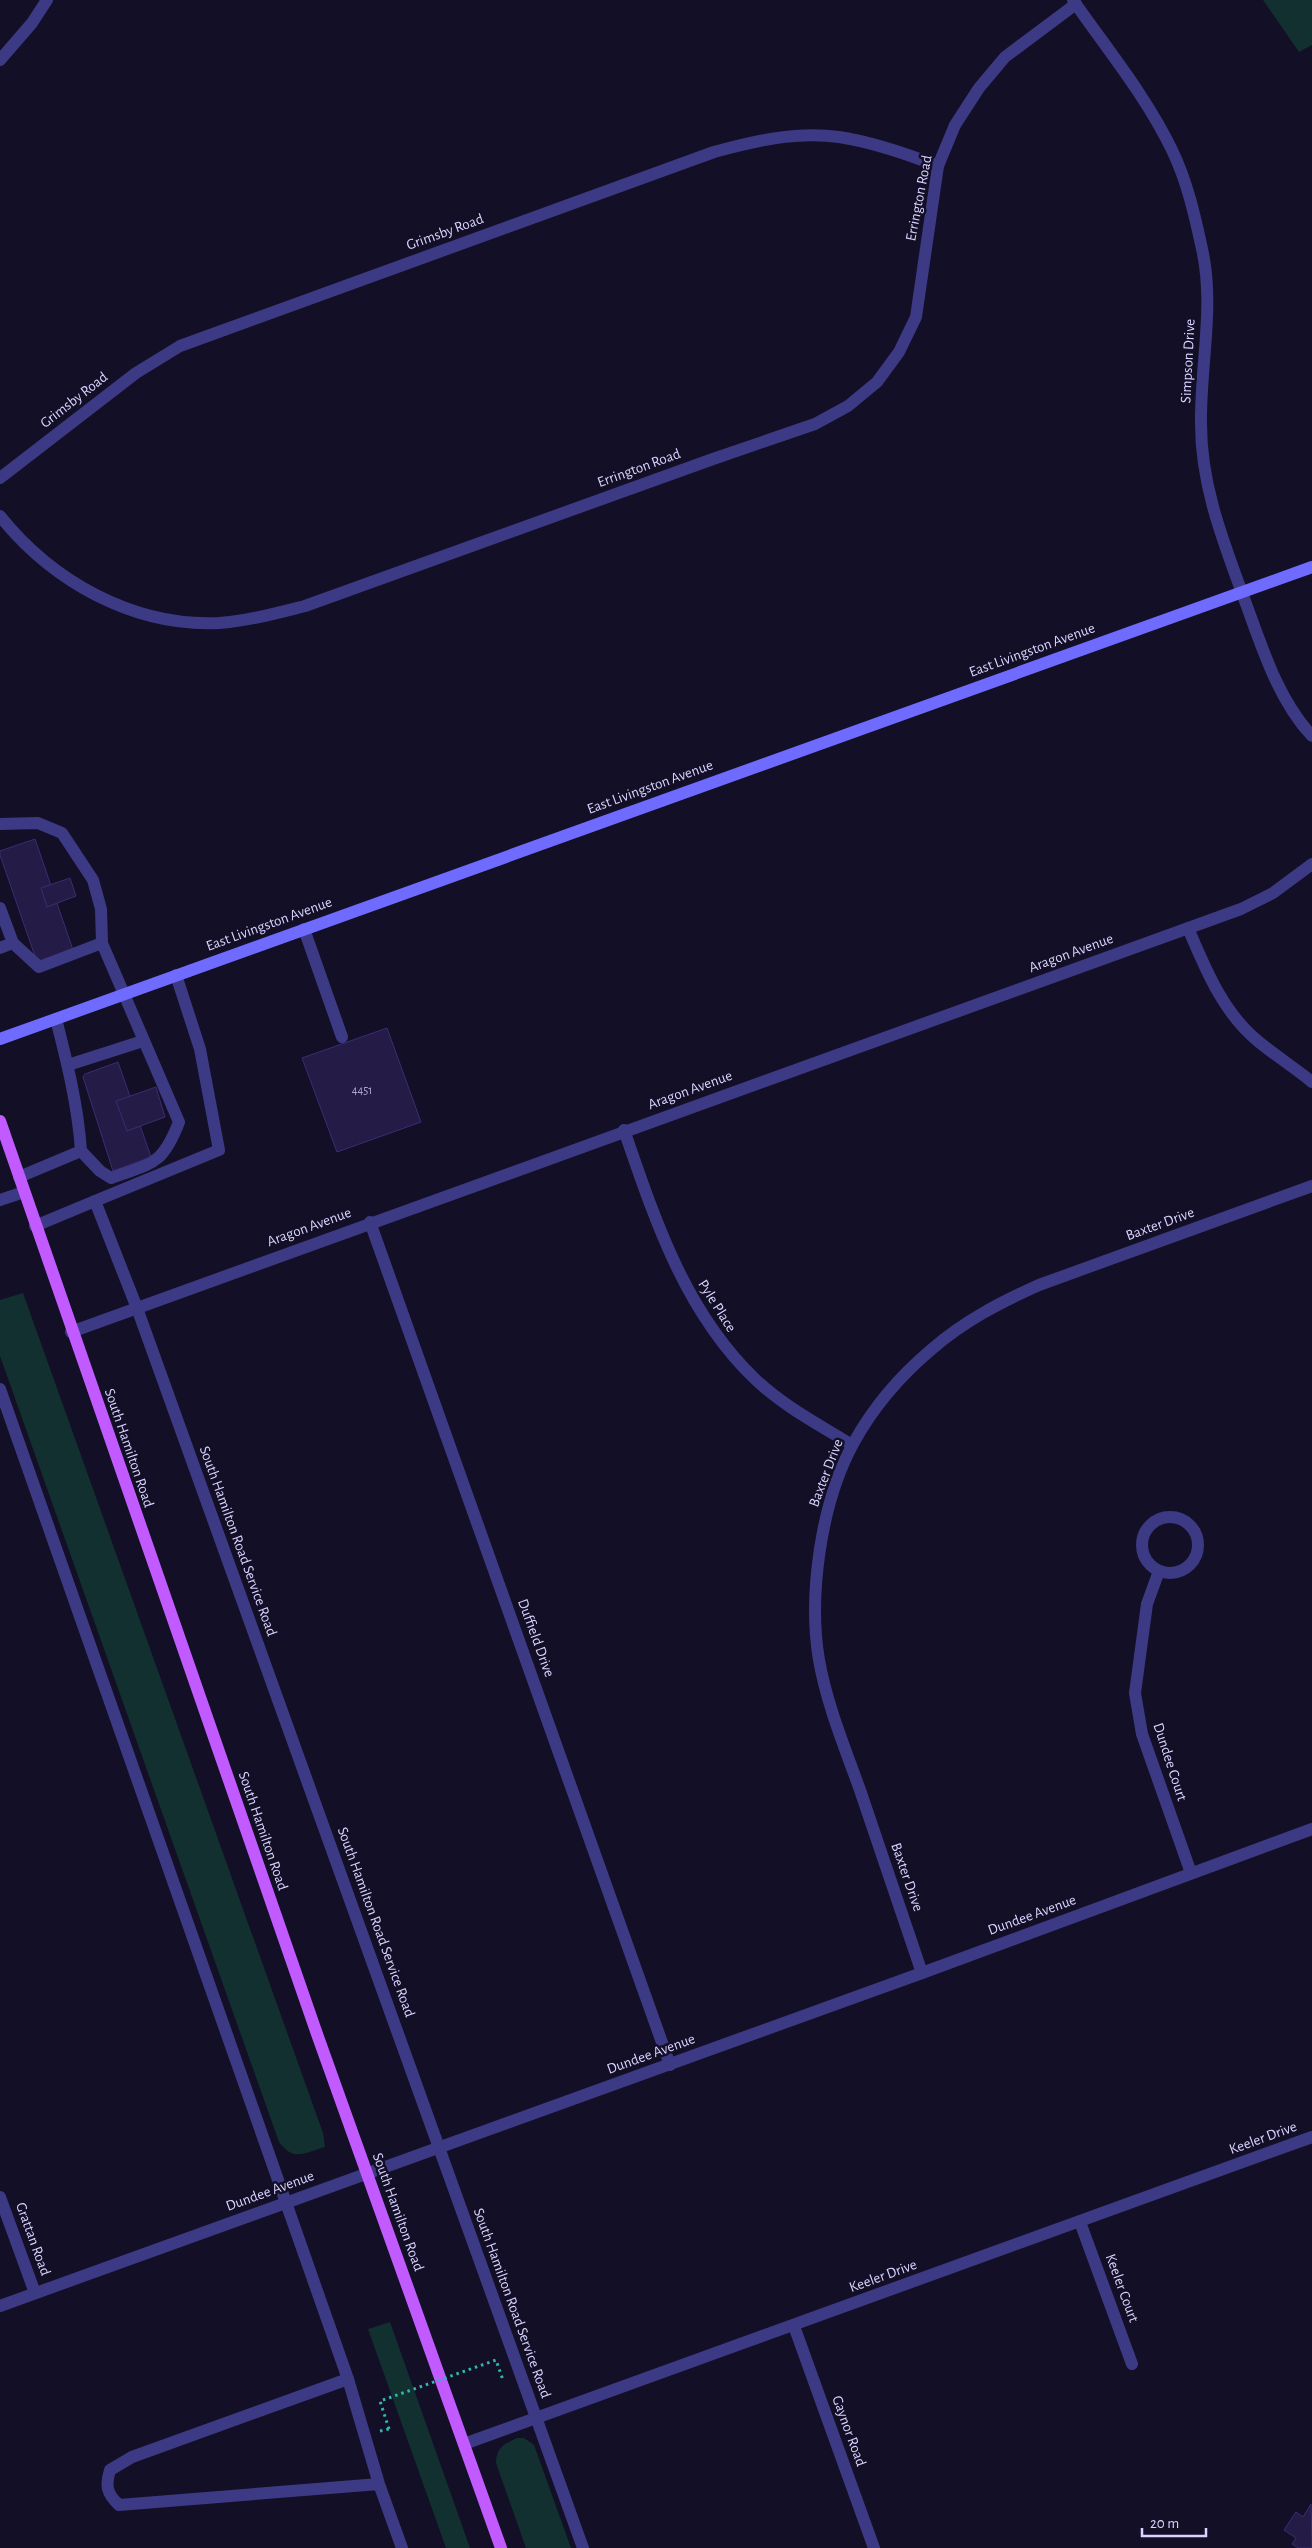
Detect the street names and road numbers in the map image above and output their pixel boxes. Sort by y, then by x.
street label: Errington Road [903,154,935,242]
street label: Grimsby Road [404,211,486,253]
street label: Simpson Drive [1178,318,1198,404]
street label: Grimsby Road [37,369,111,431]
street label: Errington Road [595,446,683,490]
street label: East Livingston Avenue [967,620,1097,680]
street label: East Livingston Avenue [585,757,715,817]
street label: East Livingston Avenue [204,894,334,954]
street label: Aragon Avenue [1027,931,1115,975]
street label: Aragon Avenue [646,1068,734,1112]
street label: Aragon Avenue [265,1205,353,1249]
street label: Baxter Drive [1124,1205,1196,1243]
street label: Pyle Place [695,1277,739,1335]
street label: South Hamilton Road [102,1387,156,1510]
street label: Baxter Drive [806,1437,846,1509]
street label: South Hamilton Road Service Road [197,1444,279,1638]
street label: Duffield Drive [515,1597,557,1679]
street label: Dundee Court [1150,1721,1190,1803]
street label: South Hamilton Road [236,1770,290,1893]
street label: South Hamilton Road Service Road [335,1825,417,2019]
street label: Baxter Drive [888,1841,926,1913]
street label: Dundee Avenue [986,1892,1078,1938]
street label: Dundee Avenue [605,2031,697,2077]
street label: Keeler Drive [1227,2119,1299,2157]
street label: South Hamilton Road [370,2151,426,2273]
street label: Dundee Avenue [224,2168,316,2214]
street label: Grattan Road [13,2200,53,2278]
street label: South Hamilton Road Service Road [471,2206,553,2400]
street label: Keeler Court [1103,2252,1141,2324]
street label: Keeler Drive [847,2257,919,2295]
street label: Gaynor Road [829,2394,869,2469]

